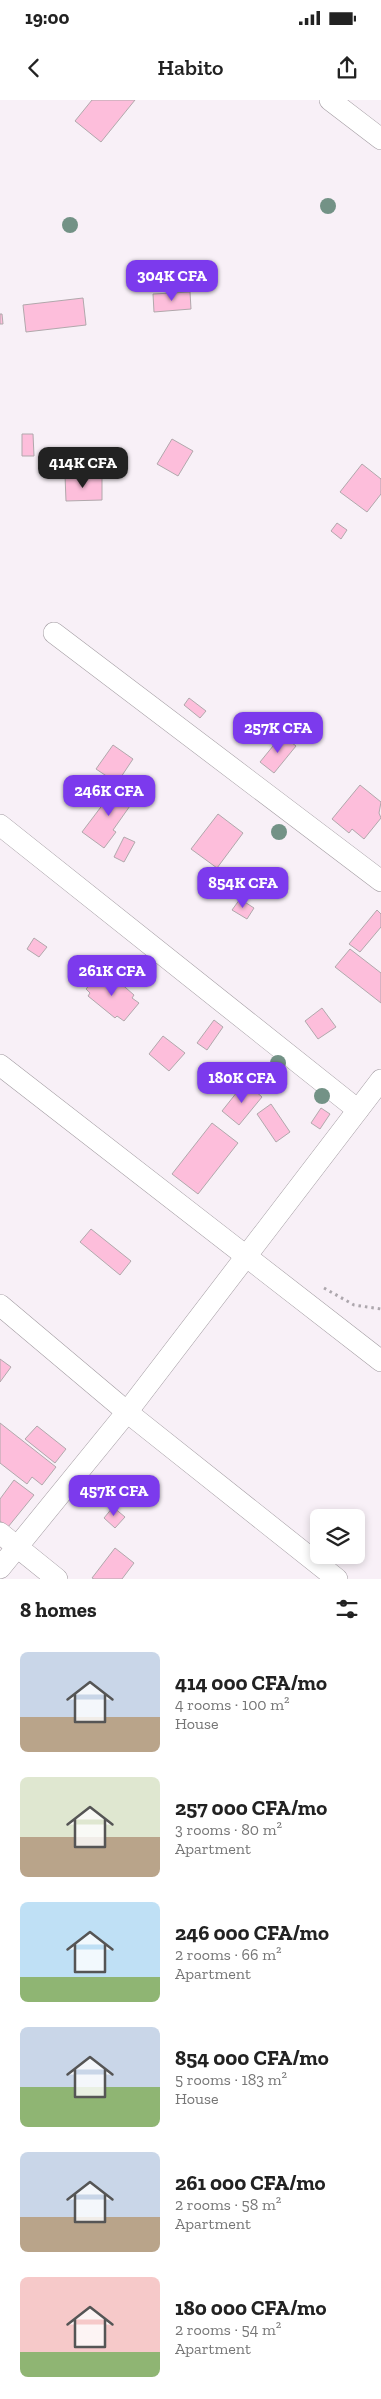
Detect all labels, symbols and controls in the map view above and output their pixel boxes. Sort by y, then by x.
text: 19:00 [25,6,69,29]
icon: back [20,54,48,82]
text: Habito [158,54,223,81]
icon: share [333,54,361,82]
pin: 304K CFA [120,260,224,302]
text: 304K CFA [137,266,207,285]
pin: 414K CFA [31,446,135,489]
text: 414K CFA [49,453,117,472]
pin: 257K CFA [226,712,330,754]
text: 257K CFA [244,718,312,737]
pin: 246K CFA [57,774,161,817]
text: 246K CFA [74,781,144,800]
pin: 854K CFA [191,866,295,909]
text: 854K CFA [208,873,278,892]
pin: 261K CFA [60,954,164,997]
text: 261K CFA [79,961,145,980]
pin: 180K CFA [190,1062,294,1104]
text: 180K CFA [208,1068,276,1087]
pin: 457K CFA [62,1474,166,1517]
text: 457K CFA [80,1481,148,1500]
map controls [310,1509,365,1564]
button: layers [310,1509,365,1564]
icon: filters [333,1595,361,1623]
text: 8 homes [20,1597,97,1622]
text: 414 000 CFA/mo [175,1670,327,1695]
icon: home [60,1672,120,1732]
text: 4 rooms · 100 m² [175,1695,290,1714]
text: House [175,1714,218,1733]
text: 257 000 CFA/mo [175,1795,327,1820]
icon: home [60,1797,120,1857]
text: 3 rooms · 80 m² [175,1820,282,1839]
text: Apartment [175,1839,251,1858]
text: 246 000 CFA/mo [175,1920,329,1945]
icon: home [60,1922,120,1982]
text: 2 rooms · 66 m² [175,1945,282,1964]
text: Apartment [175,1964,251,1983]
text: 854 000 CFA/mo [175,2045,329,2070]
icon: home [60,2047,120,2107]
text: 5 rooms · 183 m² [175,2070,287,2089]
text: House [175,2089,218,2108]
text: 261 000 CFA/mo [175,2170,326,2195]
icon: home [60,2172,120,2232]
text: 2 rooms · 58 m² [175,2195,281,2214]
text: Apartment [175,2214,251,2233]
text: 180 000 CFA/mo [175,2295,326,2320]
icon: home [60,2297,120,2357]
text: 2 rooms · 54 m² [175,2320,281,2339]
text: Apartment [175,2339,251,2358]

